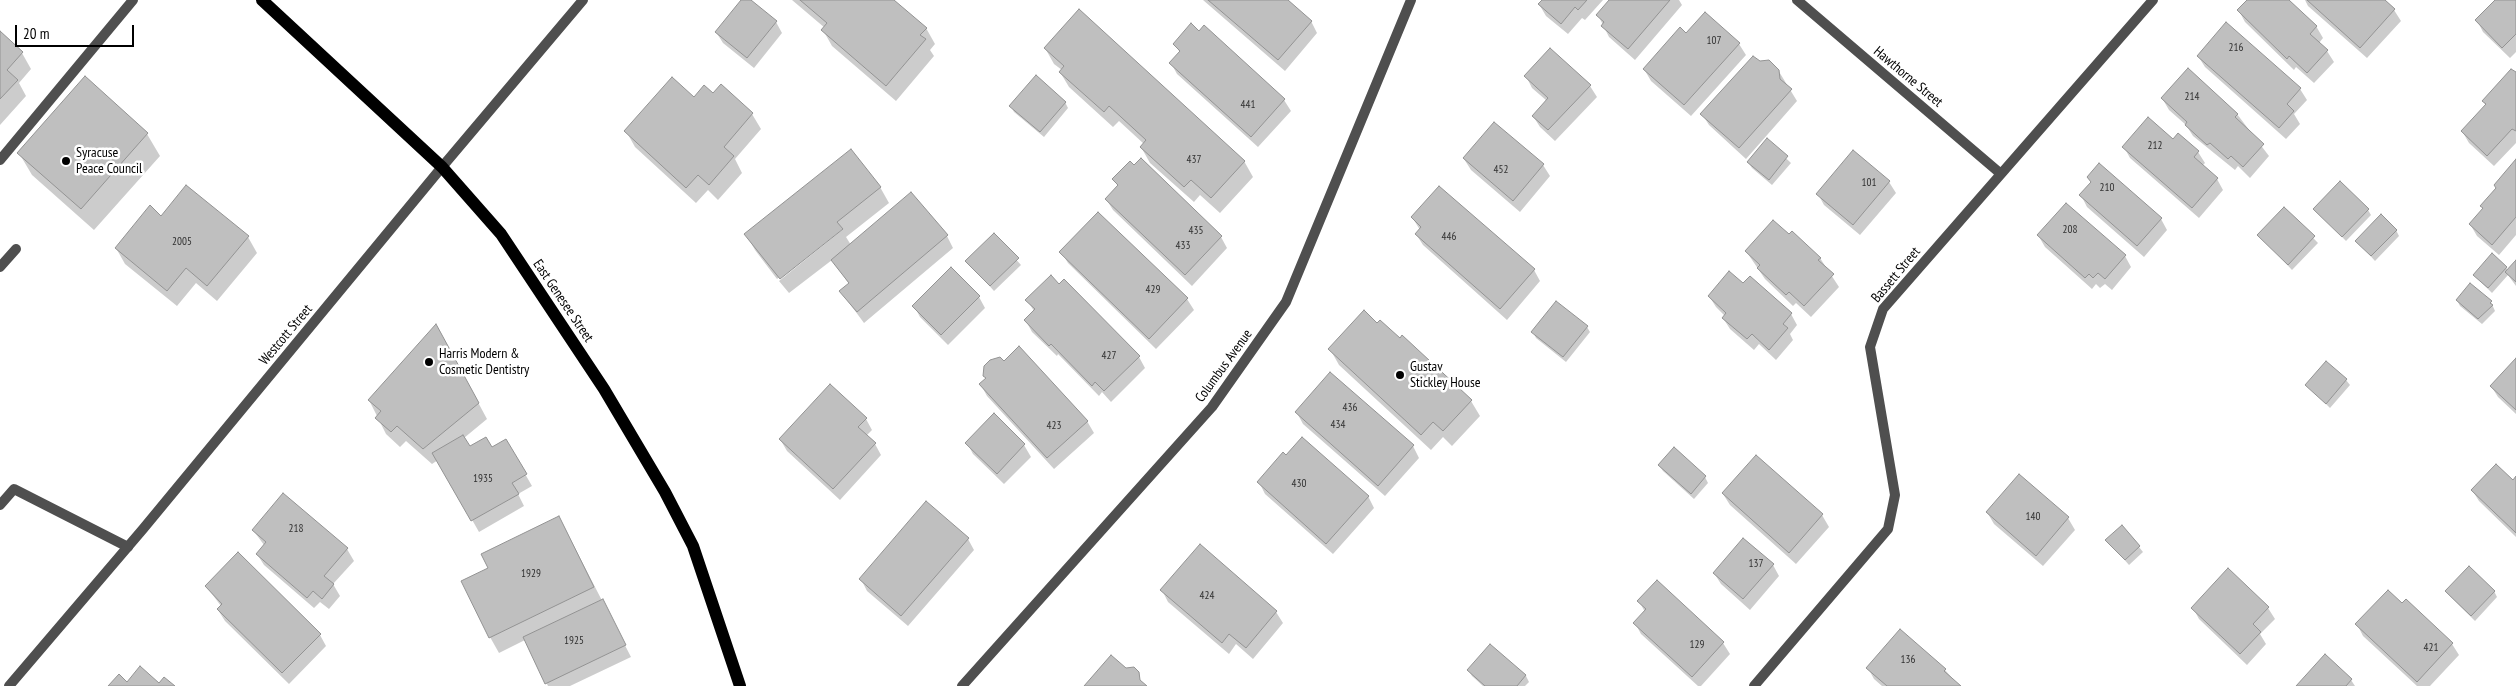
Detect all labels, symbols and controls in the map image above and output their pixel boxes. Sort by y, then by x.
scale bar [18,15,136,47]
text: 20 m [23,24,49,43]
house number: 107 [1707,34,1721,48]
house number: 216 [2229,41,2243,55]
street label: Hawthorne Street [1870,43,1946,111]
house number: 214 [2185,90,2199,104]
house number: 441 [1241,98,1255,112]
house number: 212 [2148,139,2162,153]
place label: Syracuse Peace Council [76,145,142,178]
house number: 437 [1187,153,1201,167]
marker: Syracuse Peace Council [60,155,72,167]
house number: 452 [1494,163,1508,177]
house number: 101 [1862,176,1876,190]
house number: 210 [2100,181,2114,195]
house number: 208 [2063,223,2077,237]
house number: 435 [1189,224,1203,238]
house number: 446 [1442,230,1456,244]
house number: 2005 [172,235,192,249]
house number: 433 [1176,239,1190,253]
street label: Bassett Street [1868,244,1924,306]
street label: East Genesee Street [529,257,597,345]
house number: 429 [1146,283,1160,297]
street label: Westcott Street [256,301,316,369]
street label: Columbus Avenue [1192,326,1256,406]
place label: Harris Modern & Cosmetic Dentistry [439,346,529,378]
house number: 427 [1102,349,1116,363]
marker: Harris Modern & Cosmetic Dentistry [423,356,435,368]
place label: Gustav Stickley House [1410,359,1480,392]
marker: Gustav Stickley House [1394,369,1406,381]
house number: 436 [1343,401,1357,415]
house number: 434 [1331,418,1345,432]
house number: 423 [1047,419,1061,433]
house number: 1935 [473,472,493,486]
house number: 430 [1292,477,1306,491]
house number: 140 [2026,510,2040,524]
house number: 218 [289,522,303,536]
house number: 137 [1749,557,1763,571]
house number: 1929 [521,567,541,581]
house number: 424 [1200,589,1214,603]
house number: 1925 [564,634,584,648]
house number: 129 [1690,638,1704,652]
house number: 421 [2424,641,2438,655]
house number: 136 [1901,653,1915,667]

